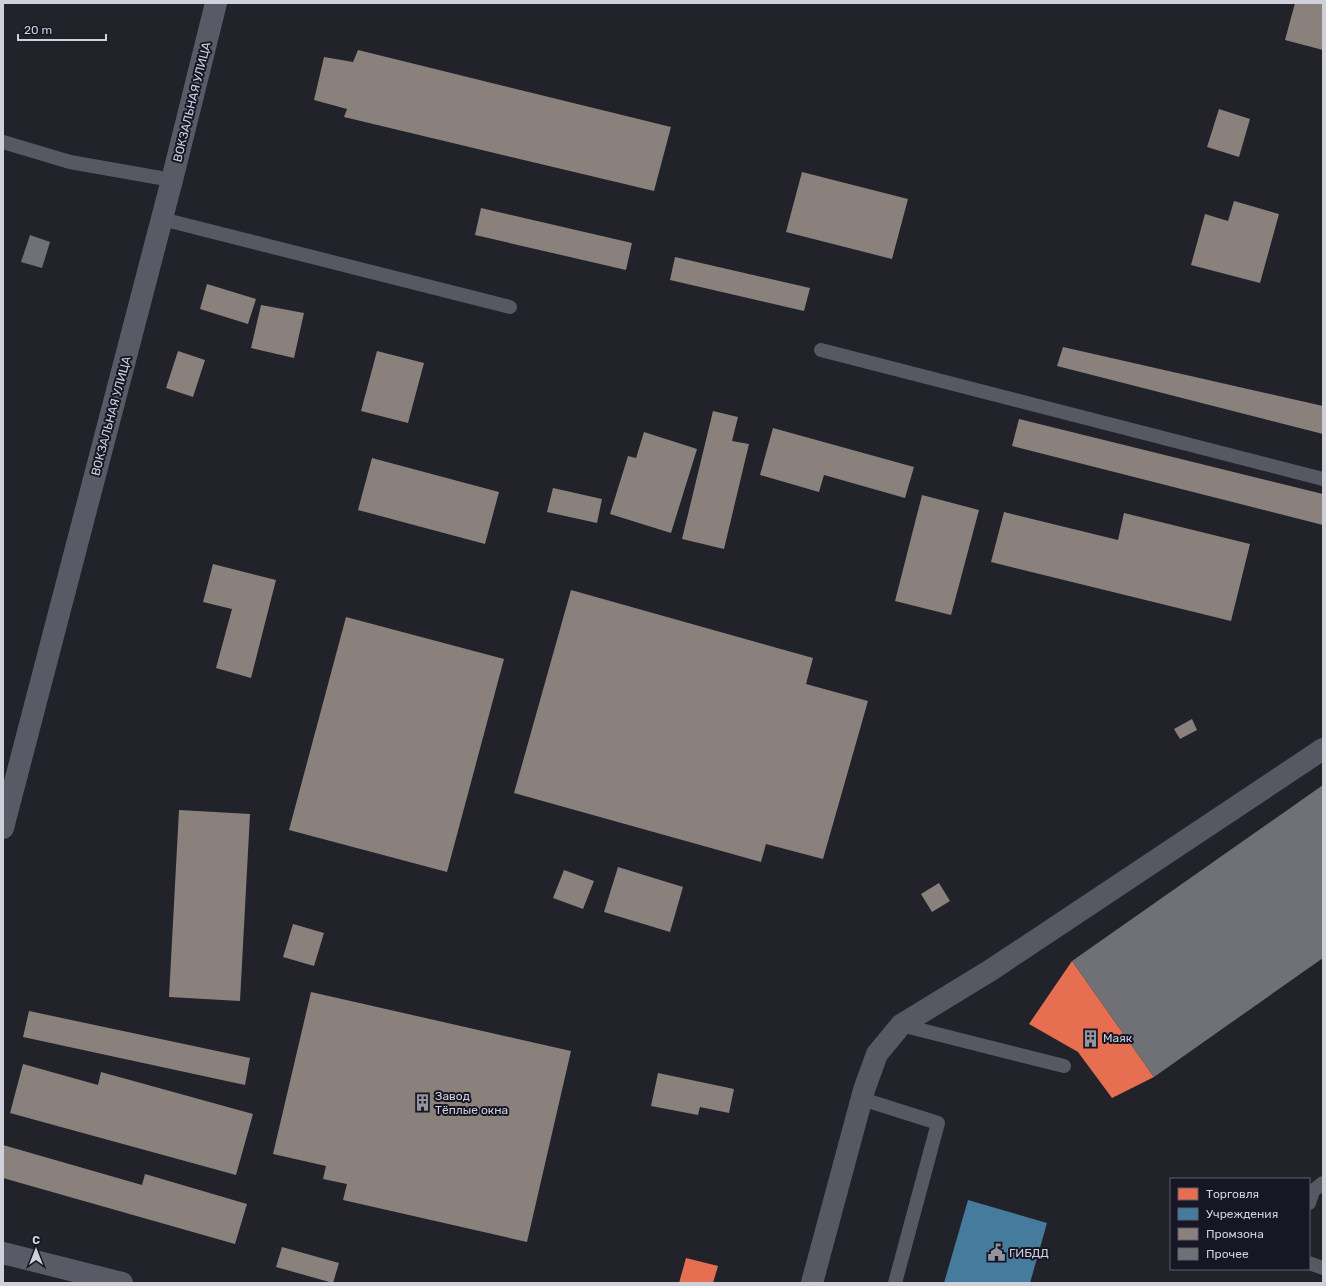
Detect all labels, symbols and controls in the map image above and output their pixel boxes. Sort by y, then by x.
scale bar [18,16,106,42]
text: 20 m [24,23,52,37]
street label: ВОКЗАЛЬНАЯ УЛИЦА [170,40,214,164]
street label: ВОКЗАЛЬНАЯ УЛИЦА [88,355,134,477]
building icon: Маяк [1080,1028,1100,1048]
place label: Маяк [1103,1031,1133,1045]
place label: Завод Тёплые окна [435,1089,508,1117]
building icon: Завод Тёплые окна [412,1093,432,1113]
legend [1170,1178,1310,1270]
text: Торговля [1206,1187,1259,1201]
text: Учреждения [1206,1207,1278,1221]
text: Промзона [1206,1227,1264,1241]
north arrow [16,1230,56,1270]
text: С [32,1234,40,1247]
public building icon: ГИБДД [986,1243,1006,1263]
place label: ГИБДД [1009,1246,1049,1260]
text: Прочее [1206,1247,1249,1261]

